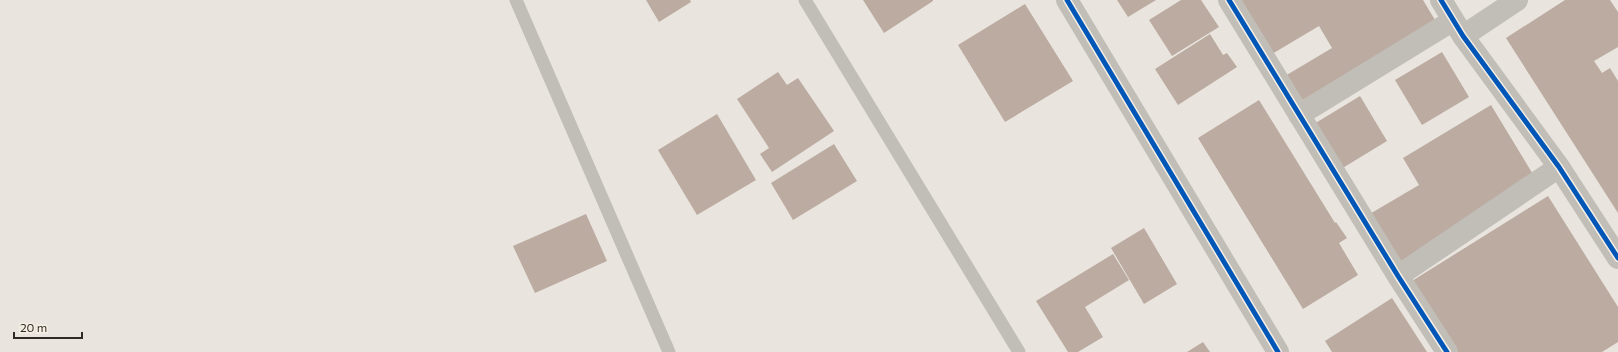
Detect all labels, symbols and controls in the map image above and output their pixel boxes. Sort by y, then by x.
scale bar [14,314,82,340]
text: 20 m [20,320,47,334]

